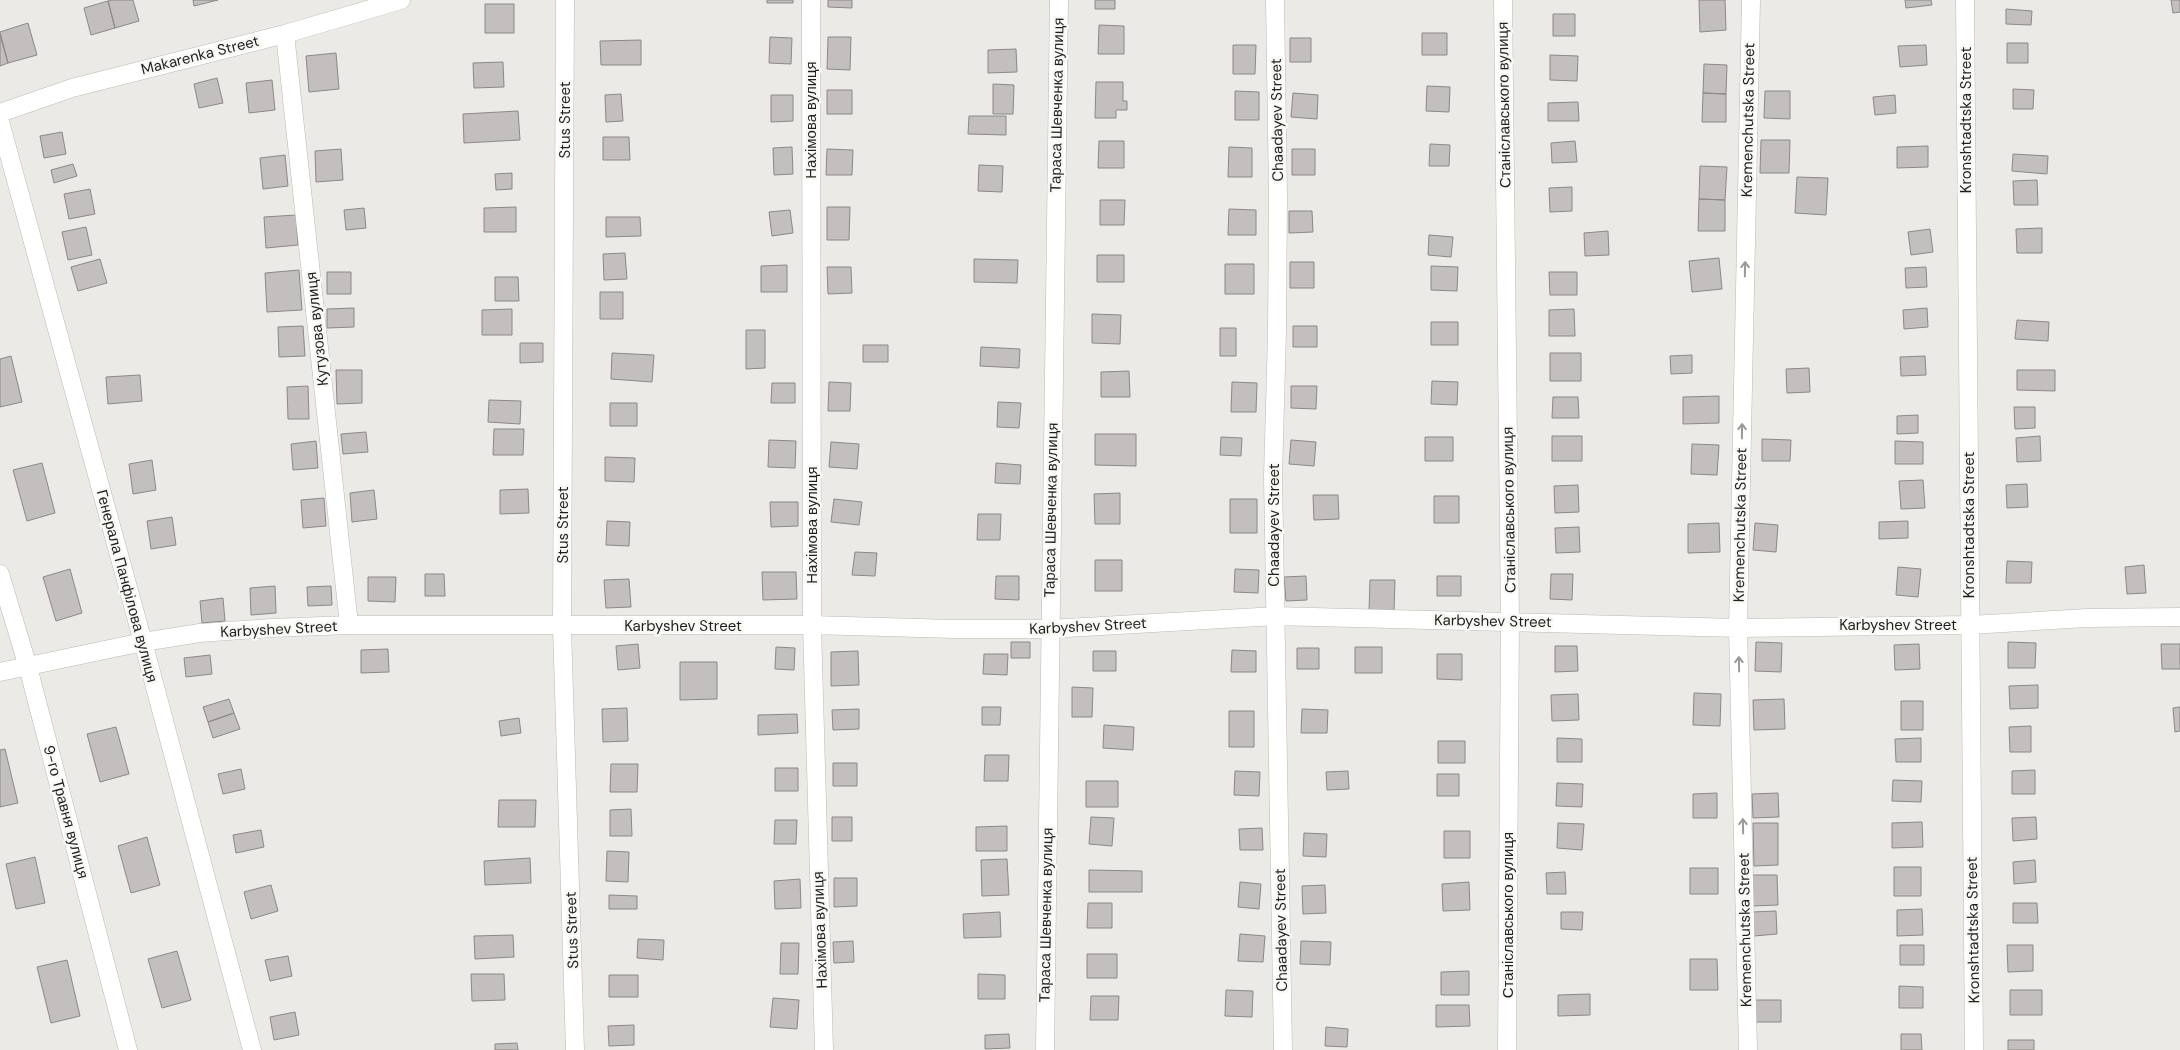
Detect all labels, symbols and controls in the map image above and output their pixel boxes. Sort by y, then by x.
street label: Тараса Шевченка вулиця [1045,17,1069,193]
street label: Станіславського вулиця [1493,22,1515,188]
street label: Makarenka Street [139,31,261,79]
street label: Kremenchutska Street [1737,43,1759,197]
street label: Kronshtadtska Street [1956,47,1976,193]
street label: Chaadayev Street [1266,58,1288,182]
street label: Нахімова вулиця [801,61,821,179]
street label: Stus Street [555,81,575,159]
one-way arrow [1741,261,1750,277]
street label: Кутузова вулиця [301,271,333,387]
street label: Тараса Шевченка вулиця [1039,422,1063,598]
one-way arrow [1737,424,1747,440]
street label: Станіславського вулиця [1498,427,1520,593]
street label: Kremenchutska Street [1729,448,1751,602]
street label: Kronshtadtska Street [1959,452,1979,598]
street label: Chaadayev Street [1264,463,1284,587]
street label: Нахімова вулиця [802,466,822,584]
street label: Stus Street [553,486,573,564]
street label: Генерала Панфілова вулиця [92,487,162,685]
street label: Karbyshev Street [1434,610,1552,632]
street label: Karbyshev Street [1029,613,1147,639]
street label: Karbyshev Street [1839,615,1957,635]
street label: Karbyshev Street [220,616,338,642]
street label: Karbyshev Street [624,616,742,636]
one-way arrow [1734,656,1744,672]
street label: 9-го Травня вулиця [39,743,93,881]
one-way arrow [1738,819,1748,835]
street label: Тараса Шевченка вулиця [1034,827,1058,1003]
street label: Станіславського вулиця [1498,832,1518,998]
street label: Kremenchutska Street [1734,853,1756,1007]
street label: Kronshtadtska Street [1962,856,1984,1004]
street label: Chaadayev Street [1270,868,1292,992]
street label: Нахімова вулиця [808,871,832,989]
street label: Stus Street [561,891,583,969]

